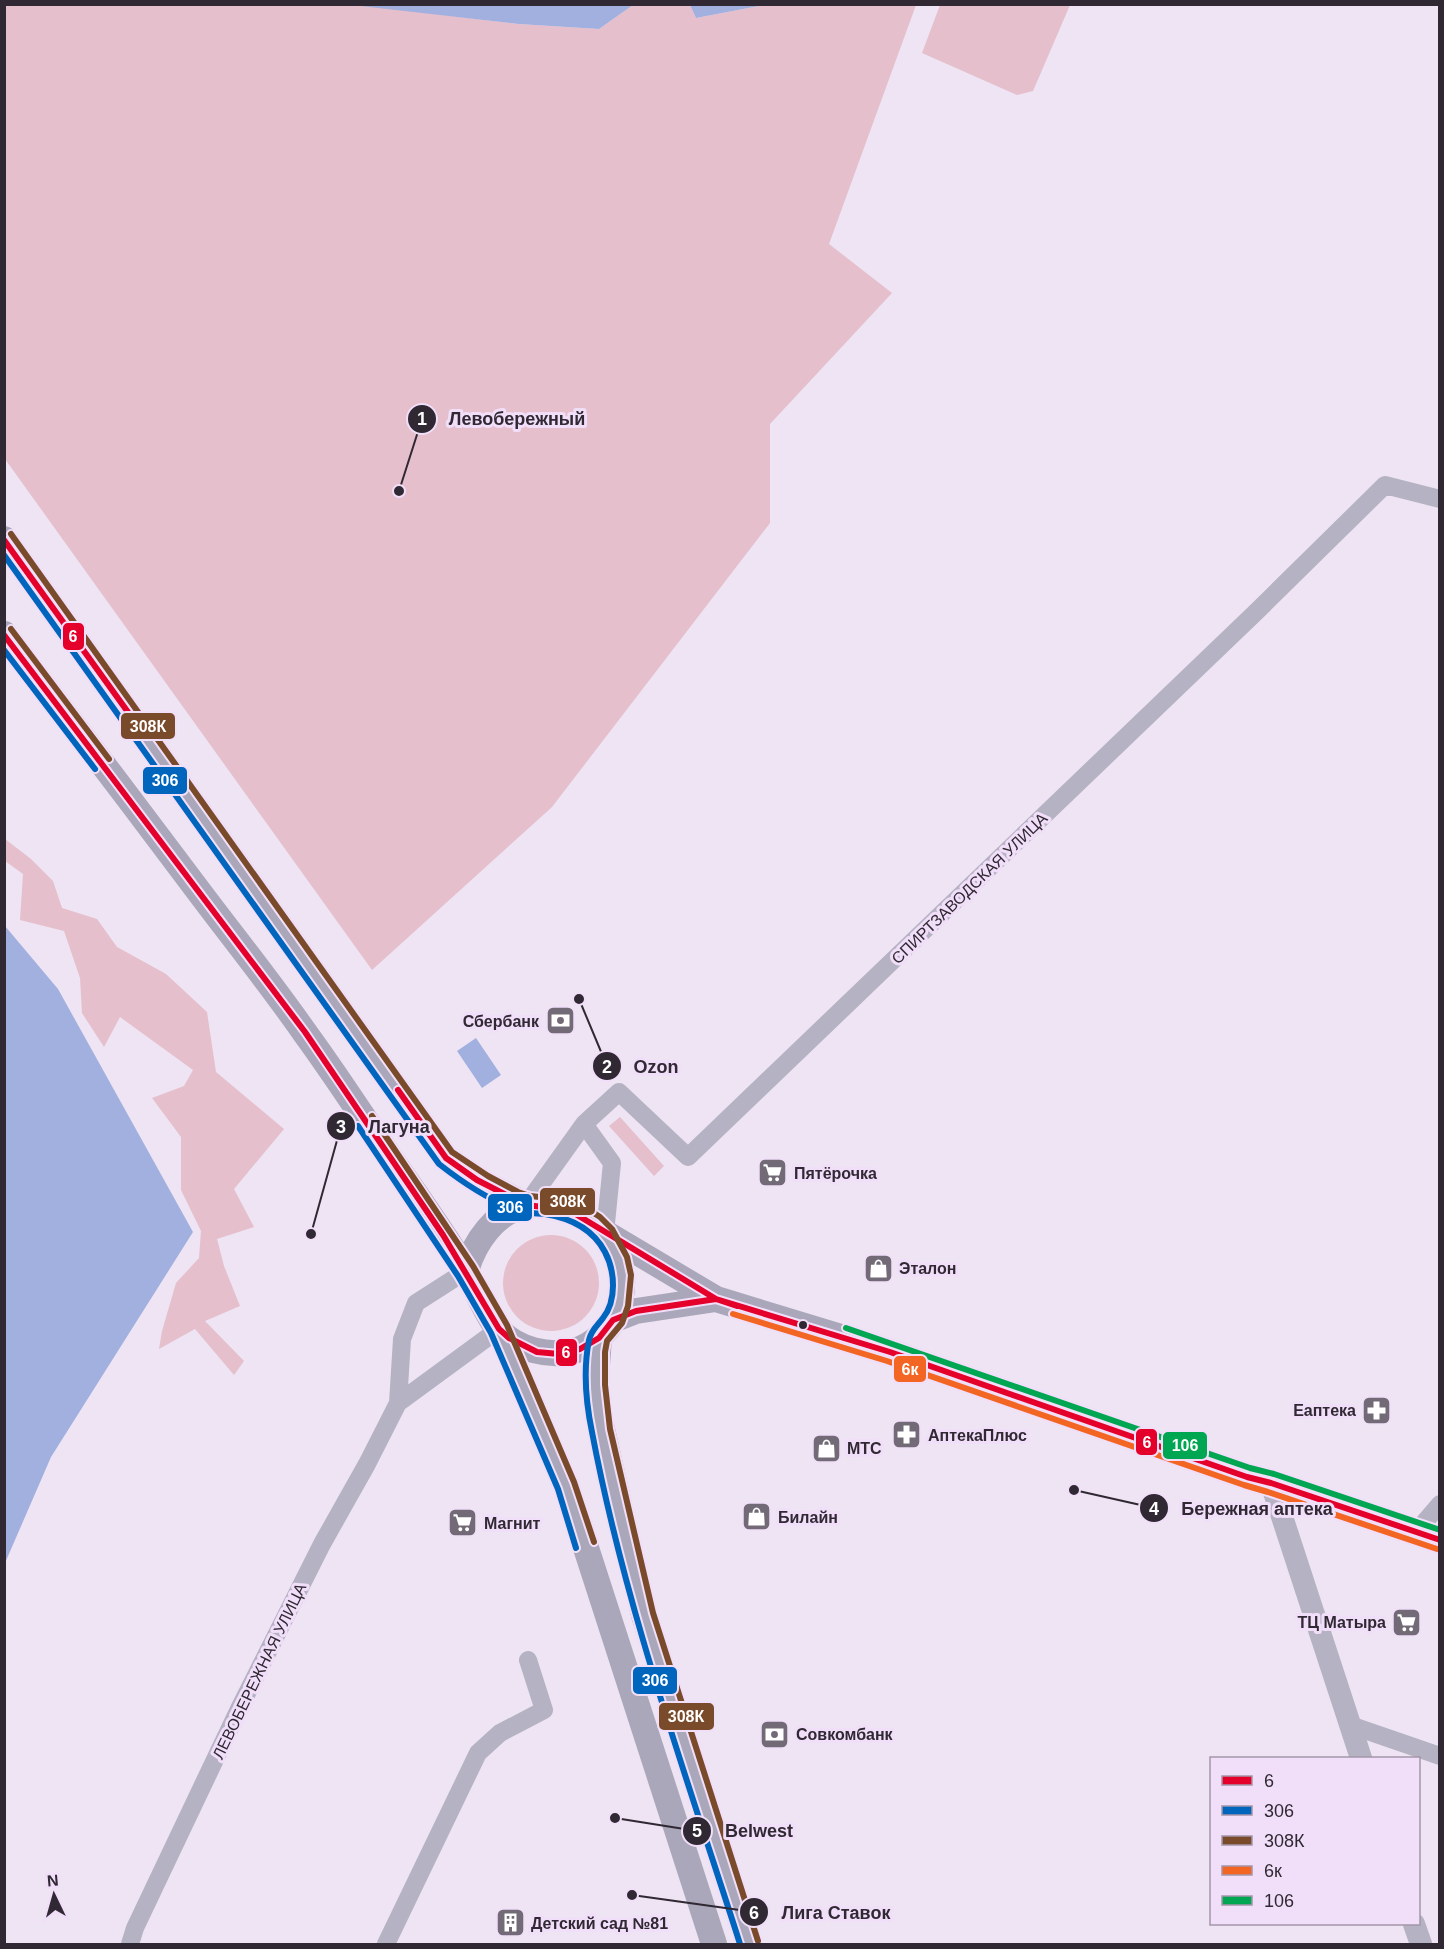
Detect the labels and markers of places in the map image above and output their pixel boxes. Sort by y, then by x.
callout: Левобережный [407,401,598,437]
bank icon: Сбербанк [544,1005,576,1037]
place label: Сбербанк [463,1013,540,1030]
callout: Ozon [592,1048,691,1084]
callout: Лагуна [326,1108,442,1144]
supermarket icon: Пятёрочка [757,1157,789,1189]
place label: Пятёрочка [794,1165,877,1182]
shop icon: Эталон [862,1252,894,1284]
place label: Эталон [899,1260,957,1277]
unlabelled marker [797,1319,809,1331]
pharmacy icon: Еаптека [1361,1394,1393,1426]
place label: Еаптека [1293,1402,1356,1419]
pharmacy icon: АптекаПлюс [891,1419,923,1451]
place label: АптекаПлюс [928,1427,1027,1444]
shop icon: МТС [810,1432,842,1464]
place label: МТС [847,1440,882,1457]
callout: Бережная аптека [1139,1490,1345,1526]
shop icon: Билайн [741,1501,773,1533]
supermarket icon: Магнит [447,1507,479,1539]
place label: Билайн [778,1509,838,1526]
place label: Магнит [484,1515,541,1532]
supermarket icon: ТЦ Матыра [1391,1606,1423,1638]
place label: ТЦ Матыра [1298,1614,1386,1631]
bank icon: Совкомбанк [759,1718,791,1750]
place label: Совкомбанк [796,1726,894,1743]
callout: Belwest [682,1813,805,1849]
callout: Лига Ставок [739,1894,902,1930]
building icon: Детский сад №81 [494,1907,526,1939]
place label: Детский сад №81 [531,1915,668,1932]

